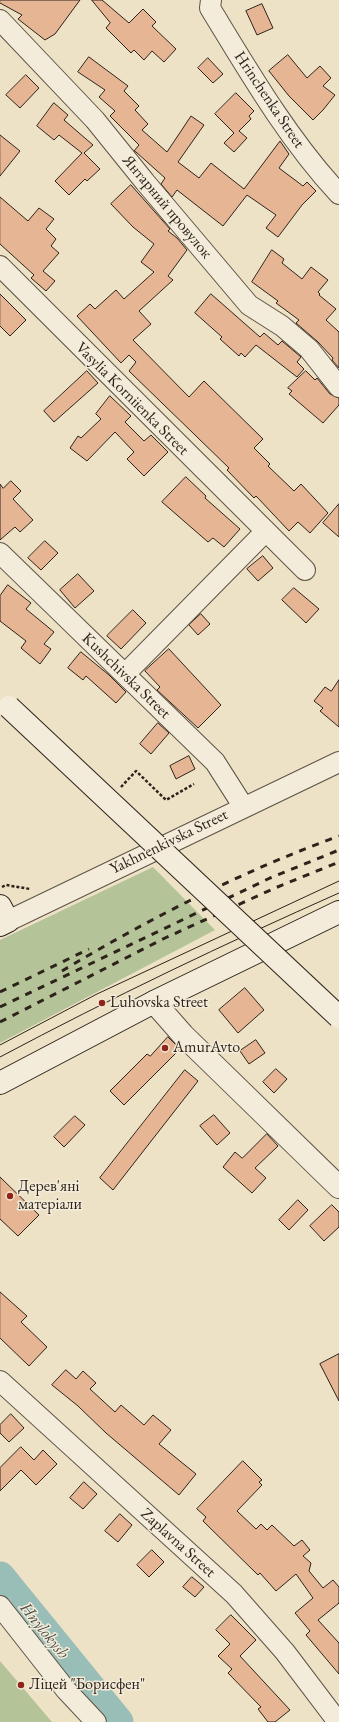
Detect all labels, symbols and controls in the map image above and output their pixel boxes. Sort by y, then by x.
street label: Hrinchenka Street [230,48,308,152]
street label: Янтарний провулок [118,151,216,263]
street label: Vasylia Korniienka Street [71,338,193,460]
street label: Kushchivska Street [78,629,174,723]
street label: Yakhnenkivska Street [107,805,231,879]
place label: Luhovska Street [110,993,208,1013]
marker: Luhovska Street [97,998,107,1008]
place label: AmurAvto [173,1038,240,1058]
marker: AmurAvto [160,1043,170,1053]
place label: Дерев'янi матерiали [18,1177,82,1215]
marker: Дерев'янi матерiали [5,1191,15,1201]
street label: Zaplavna Street [137,1504,219,1582]
water label: Hnylokysh [15,1599,73,1663]
place label: Ліцей "Борисфен" [29,1675,145,1695]
marker: Ліцей "Борисфен" [16,1680,26,1690]

